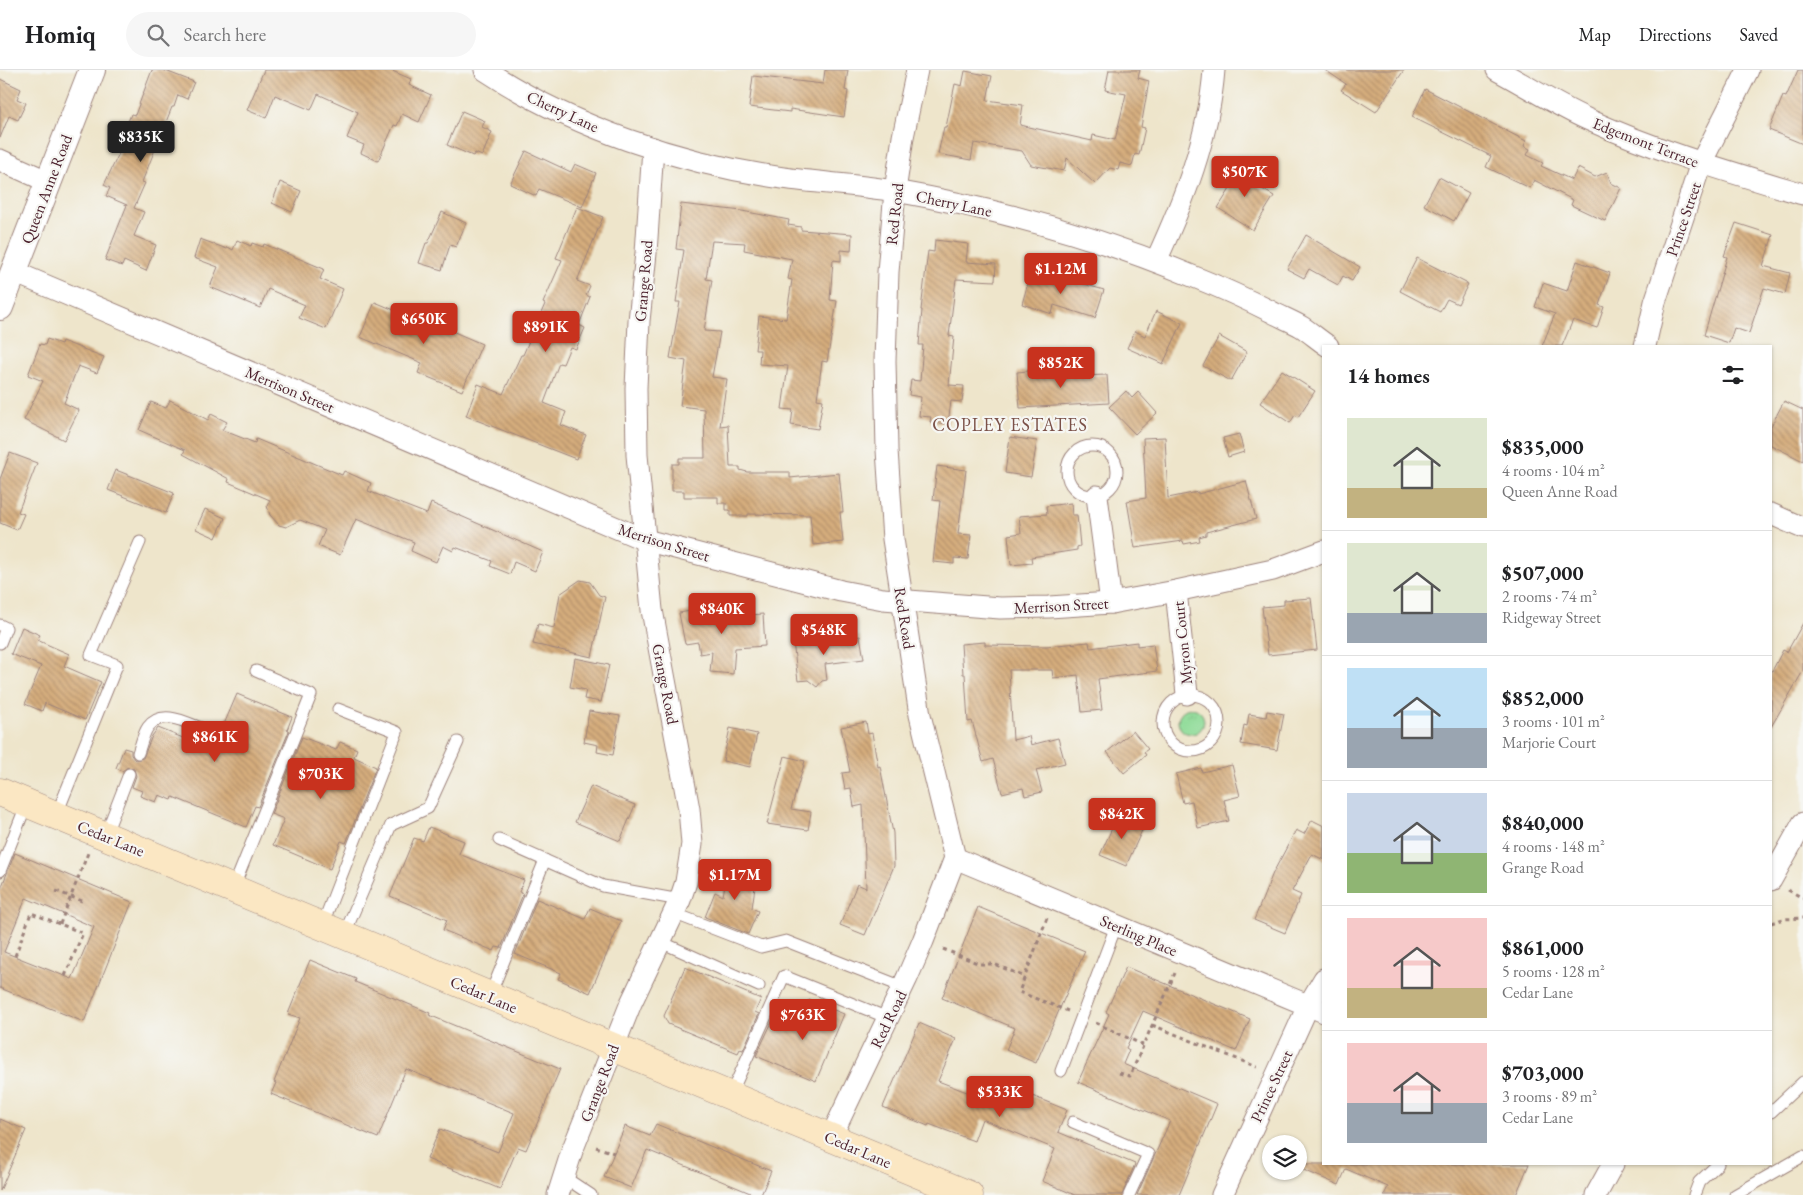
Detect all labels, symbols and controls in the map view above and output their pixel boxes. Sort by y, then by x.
search box [126,12,476,57]
text: Homiq [25,19,96,50]
icon: search [144,21,172,49]
text: Search here [184,22,266,47]
text: Map [1579,23,1611,46]
text: Directions [1639,23,1711,46]
text: Saved [1739,23,1778,46]
street label: Cherry Lane [523,86,602,137]
street label: Edgemont Terrace [1590,113,1702,172]
pin: $835K [106,121,176,163]
text: $835K [119,126,163,147]
street label: Queen Anne Road [16,131,77,247]
pin: $507K [1210,156,1280,198]
text: $507K [1223,161,1267,182]
street label: Prince Street [1661,179,1706,259]
street label: Red Road [881,181,908,246]
street label: Cherry Lane [914,185,994,222]
street label: Grange Road [629,239,658,323]
pin: $1.12M [1020,252,1102,295]
text: $1.12M [1035,258,1087,279]
pin: $650K [389,302,459,345]
text: $650K [402,308,446,329]
pin: $891K [511,310,581,353]
text: $891K [524,316,568,337]
pin: $852K [1026,346,1096,389]
text: $852K [1039,352,1083,373]
street label: Merrison Street [242,361,338,418]
icon: filters [1719,361,1747,389]
text: 14 homes [1347,362,1430,389]
district label: COPLEY ESTATES [932,413,1088,436]
text: $835,000 [1502,433,1584,460]
icon: home [1387,438,1447,498]
text: 4 rooms · 104 m² [1502,460,1605,481]
text: Queen Anne Road [1502,481,1618,502]
street label: Merrison Street [615,519,712,566]
text: $507,000 [1502,559,1584,586]
icon: home [1387,563,1447,623]
street label: Red Road [889,586,920,651]
text: 2 rooms · 74 m² [1502,586,1597,607]
pin: $840K [687,592,757,635]
street label: Merrison Street [1013,593,1109,618]
text: $840K [700,598,744,619]
street label: Myron Court [1168,600,1197,686]
text: Ridgeway Street [1502,607,1601,628]
pin: $548K [789,614,859,656]
text: $548K [802,619,846,640]
street label: Grange Road [647,642,684,727]
text: $852,000 [1502,684,1584,711]
icon: home [1387,688,1447,748]
text: 3 rooms · 101 m² [1502,711,1605,732]
pin: $861K [180,720,250,763]
text: $861K [193,726,237,747]
text: Marjorie Court [1502,732,1596,753]
pin: $703K [286,758,356,800]
text: $703K [299,763,343,784]
pin: $842K [1087,798,1157,840]
text: $842K [1100,803,1144,824]
text: $840,000 [1502,809,1584,836]
icon: home [1387,813,1447,873]
street label: Cedar Lane [74,815,148,861]
text: 4 rooms · 148 m² [1502,836,1605,857]
text: Grange Road [1502,857,1584,878]
pin: $1.17M [694,858,776,901]
text: $1.17M [709,864,761,885]
street label: Sterling Place [1097,910,1181,961]
text: $861,000 [1502,934,1584,961]
icon: home [1387,938,1447,998]
text: 5 rooms · 128 m² [1502,961,1605,982]
street label: Cedar Lane [447,971,521,1018]
text: Cedar Lane [1502,982,1573,1003]
street label: Red Road [865,986,912,1052]
pin: $763K [768,998,838,1041]
text: $763K [781,1004,825,1025]
street label: Grange Road [575,1040,624,1125]
street label: Prince Street [1246,1047,1297,1126]
text: $703,000 [1502,1059,1584,1086]
icon: home [1387,1063,1447,1123]
pin: $533K [965,1076,1035,1118]
text: $533K [978,1081,1022,1102]
text: 3 rooms · 89 m² [1502,1086,1597,1107]
text: Cedar Lane [1502,1107,1573,1128]
street label: Cedar Lane [821,1126,895,1173]
map controls [1262,1135,1307,1180]
button: layers [1262,1135,1307,1180]

